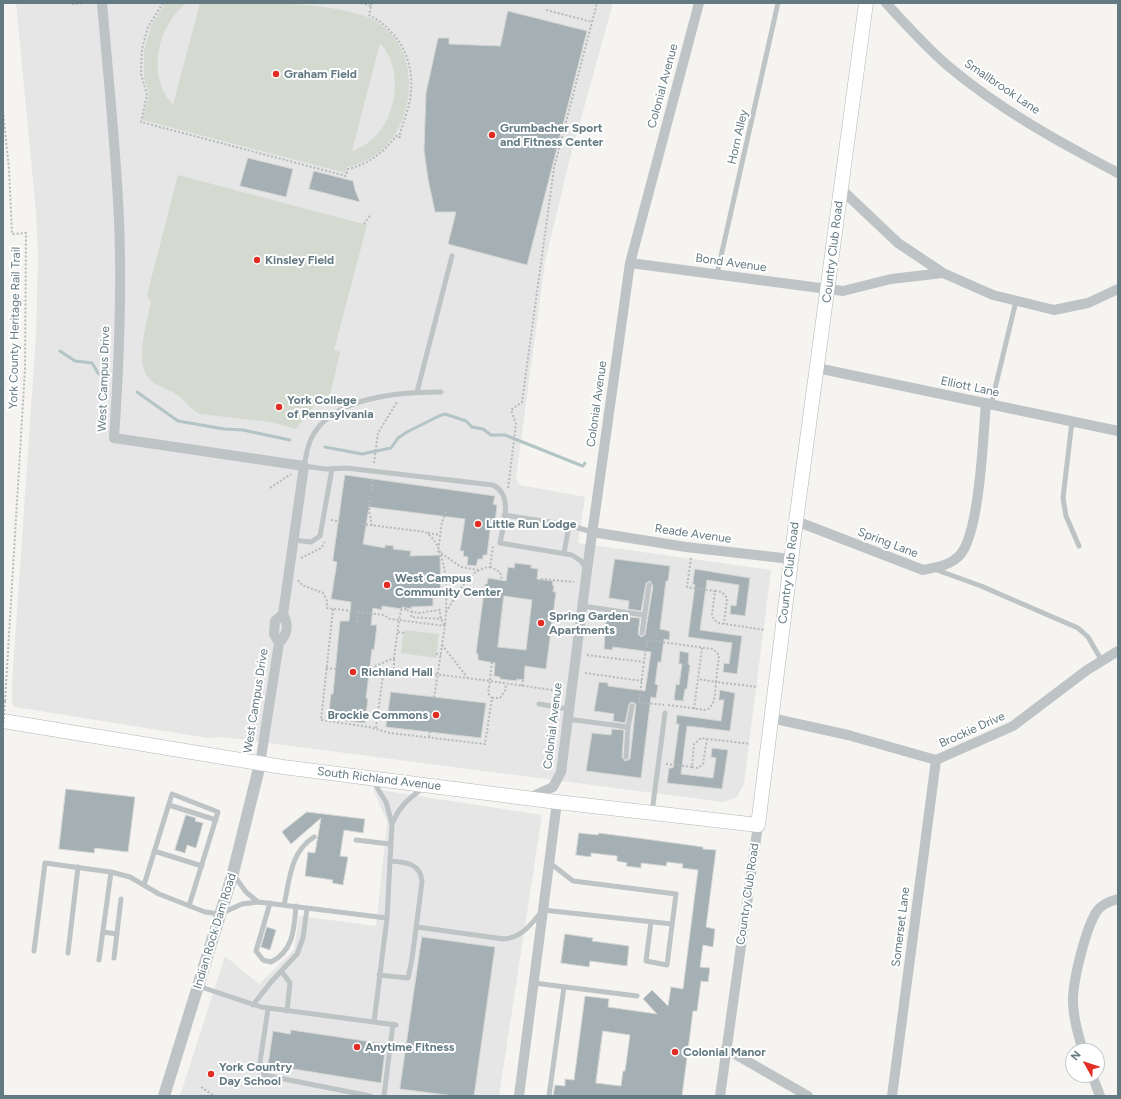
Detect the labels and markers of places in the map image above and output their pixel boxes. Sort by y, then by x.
place label: Graham Field [284,67,357,81]
marker: Graham Field [271,69,281,79]
place label: Grumbacher Sport and Fitness Center [500,121,603,149]
marker: Grumbacher Sport and Fitness Center [487,130,497,140]
place label: Kinsley Field [265,253,334,267]
marker: Kinsley Field [252,255,262,265]
place label: York College of Pennsylvania [287,393,374,421]
marker: York College of Pennsylvania [274,402,284,412]
place label: Little Run Lodge [486,517,576,531]
marker: Little Run Lodge [473,519,483,529]
place label: West Campus Community Center [395,571,501,599]
marker: West Campus Community Center [382,580,392,590]
place label: Spring Garden Apartments [549,609,629,637]
marker: Spring Garden Apartments [536,618,546,628]
place label: Richland Hall [361,665,433,679]
marker: Richland Hall [348,667,358,677]
place label: Brockie Commons [328,708,428,722]
marker: Brockie Commons [431,710,441,720]
place label: Anytime Fitness [365,1040,454,1054]
marker: Anytime Fitness [352,1042,362,1052]
place label: Colonial Manor [683,1045,766,1059]
marker: Colonial Manor [670,1047,680,1057]
place label: York Country Day School [219,1060,292,1088]
marker: York Country Day School [206,1069,216,1079]

